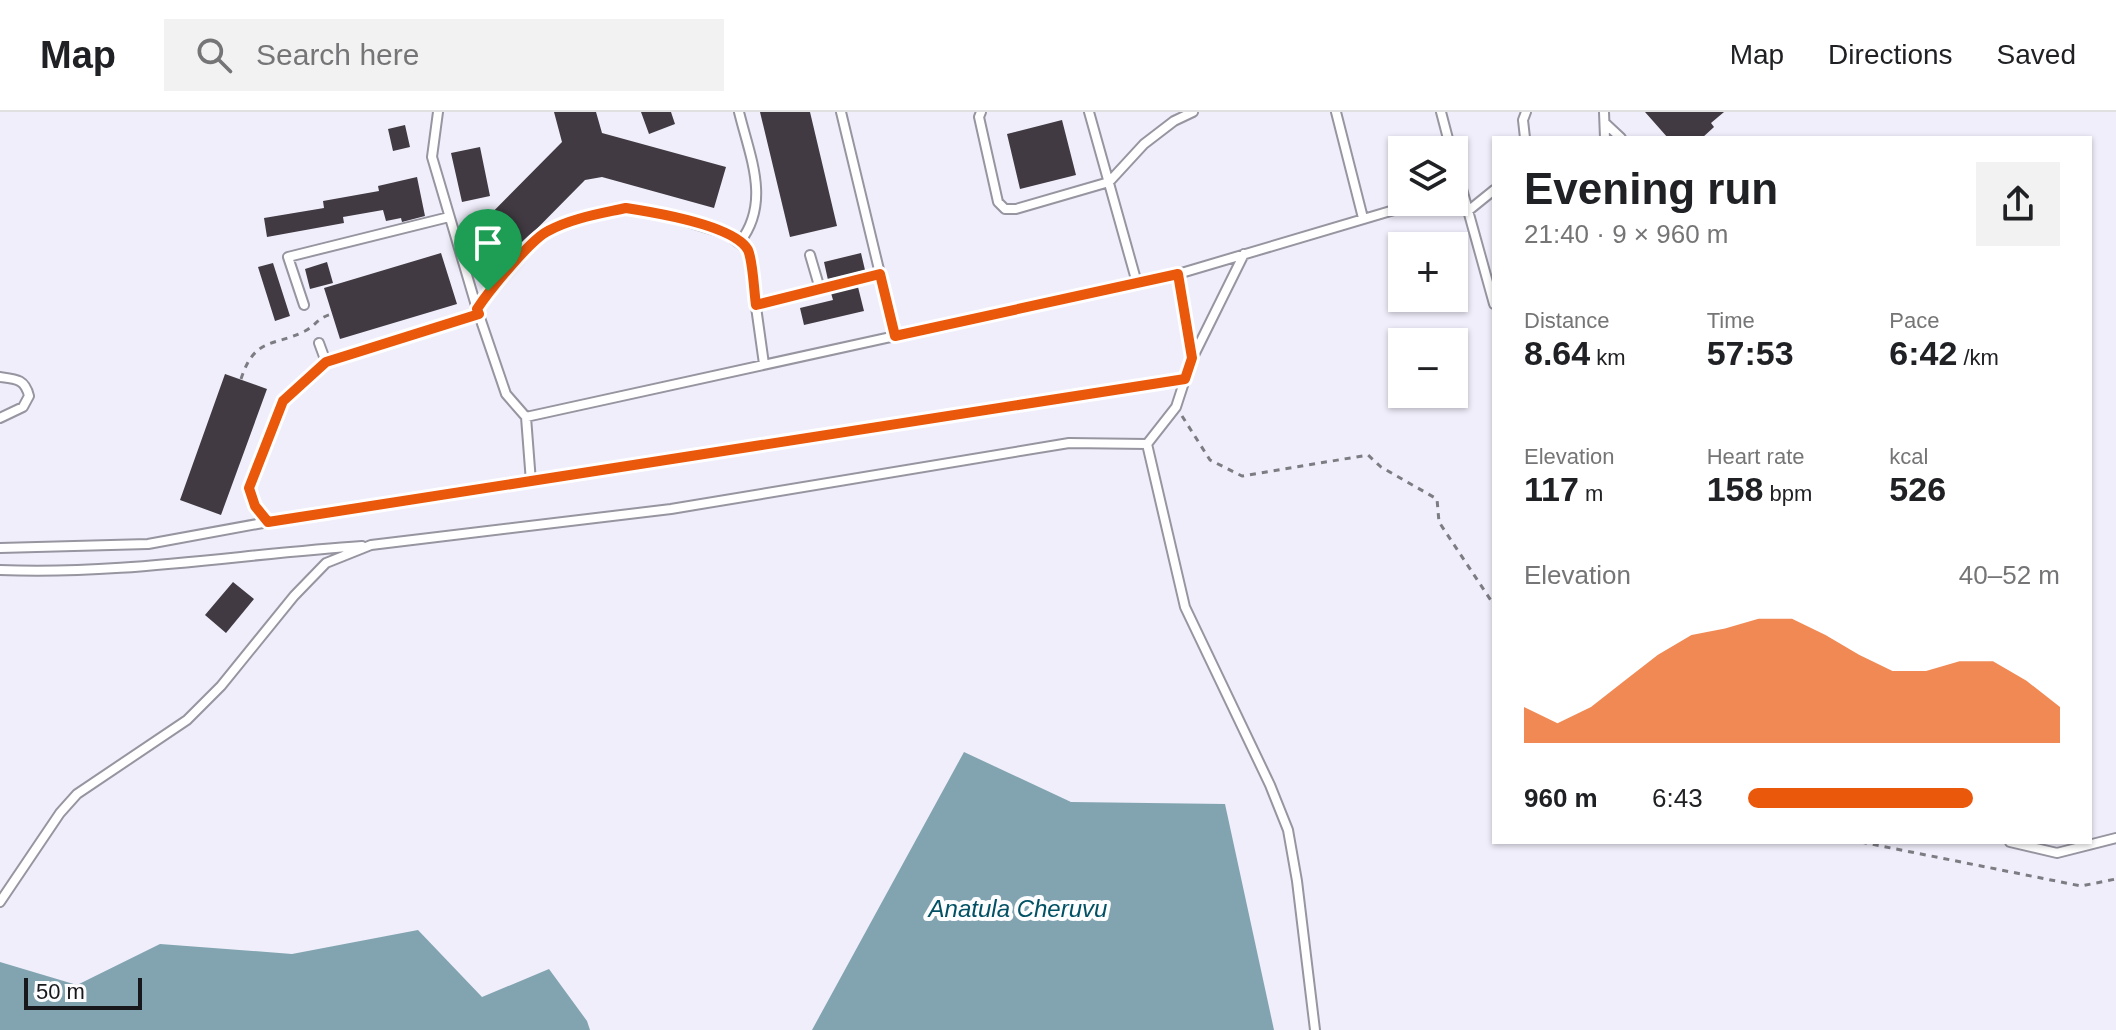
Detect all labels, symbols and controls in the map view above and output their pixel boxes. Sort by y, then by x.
search box [164,19,724,91]
icon: search [192,33,236,77]
text: Map [40,34,116,76]
text: Search here [256,38,419,71]
text: Map [1730,39,1784,70]
text: Directions [1828,39,1953,70]
text: Saved [1997,39,2076,70]
map controls [1388,136,1468,408]
button: layers [1388,136,1468,216]
button: share [1976,162,2060,246]
text: Evening run [1524,164,1778,213]
pin [454,209,522,291]
text: 21:40 · 9 × 960 m [1524,219,1729,249]
icon: arrive [466,221,510,265]
button: + [1388,232,1468,312]
text: Distance [1524,308,1610,333]
text: Time [1707,308,1755,333]
text: Pace [1889,308,1939,333]
button: − [1388,328,1468,408]
text: 8.64 [1524,334,1590,372]
text: 57:53 [1707,334,1794,372]
text: 6:42 [1889,334,1957,372]
text: km [1590,345,1626,370]
text: /km [1957,345,1999,370]
text: Elevation [1524,444,1615,469]
text: Heart rate [1707,444,1804,469]
text: kcal [1889,444,1928,469]
text: 117 [1524,470,1579,508]
text: 158 [1707,470,1763,508]
text: 526 [1889,470,1946,508]
text: m [1579,481,1603,506]
text: bpm [1763,481,1812,506]
text: Elevation [1524,560,1631,590]
text: 40–52 m [1959,560,2060,590]
text: 960 m [1524,783,1598,813]
text: 6:43 [1652,783,1703,813]
water label: Anatula Cheruvu [927,895,1107,922]
scale bar [24,974,142,1010]
text: 50 m [36,979,85,1004]

